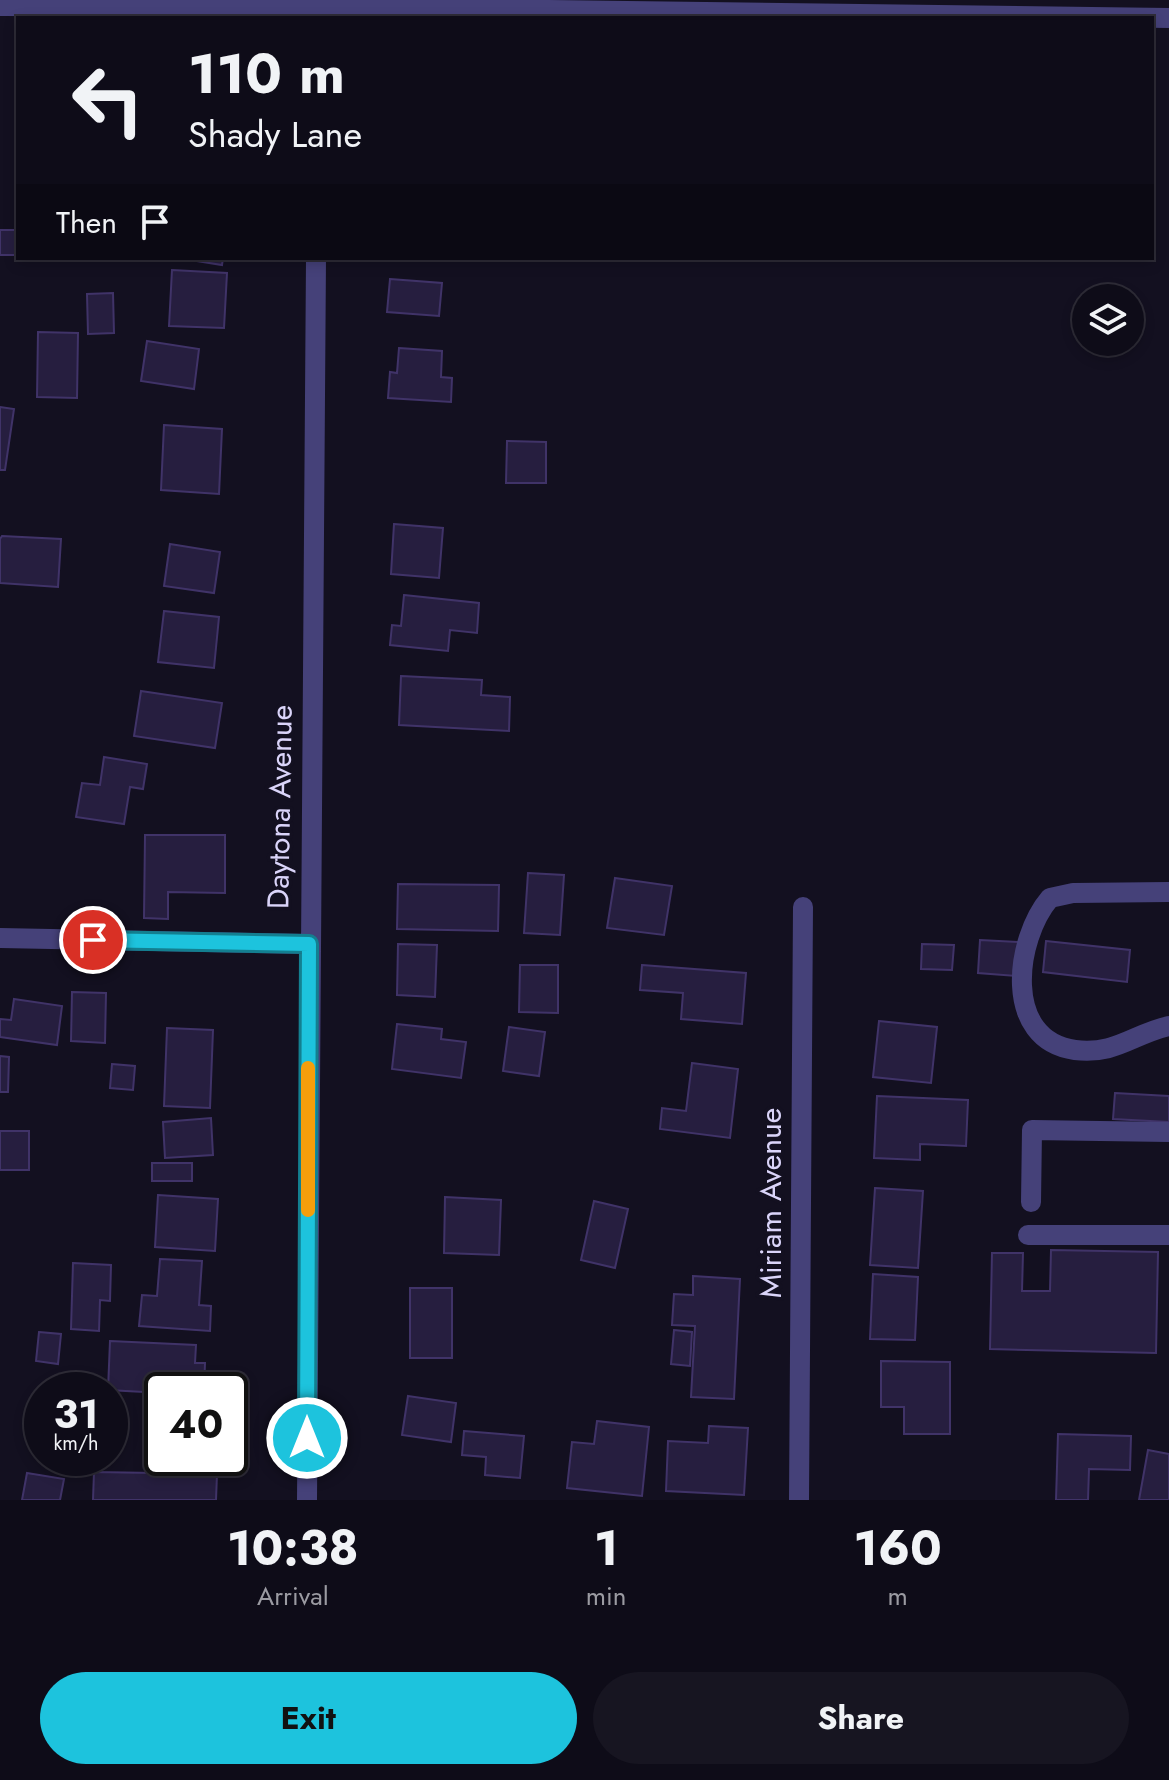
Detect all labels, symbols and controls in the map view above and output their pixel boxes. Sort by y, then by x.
text: 110 m [188,33,345,114]
icon: left [56,48,160,152]
text: Shady Lane [188,108,362,160]
icon: arrive [133,200,177,244]
text: Then [56,201,117,244]
map controls [1072,284,1144,356]
button: layers [1072,284,1144,356]
street label: Daytona Avenue [256,705,303,909]
pin [59,906,127,974]
icon: arrive [71,918,115,962]
street label: Miriam Avenue [749,1108,792,1298]
speed limit sign: 40 [144,1372,248,1476]
text: 31 [53,1385,99,1443]
position arrow [265,1396,349,1480]
text: km/h [53,1429,99,1458]
text: 10:38 [227,1514,359,1583]
text: 1 [594,1514,618,1583]
text: 160 [854,1514,942,1583]
text: Arrival [257,1577,329,1615]
text: min [586,1577,626,1615]
text: m [888,1577,908,1615]
button: Exit [40,1672,577,1764]
button: Share [593,1672,1129,1764]

